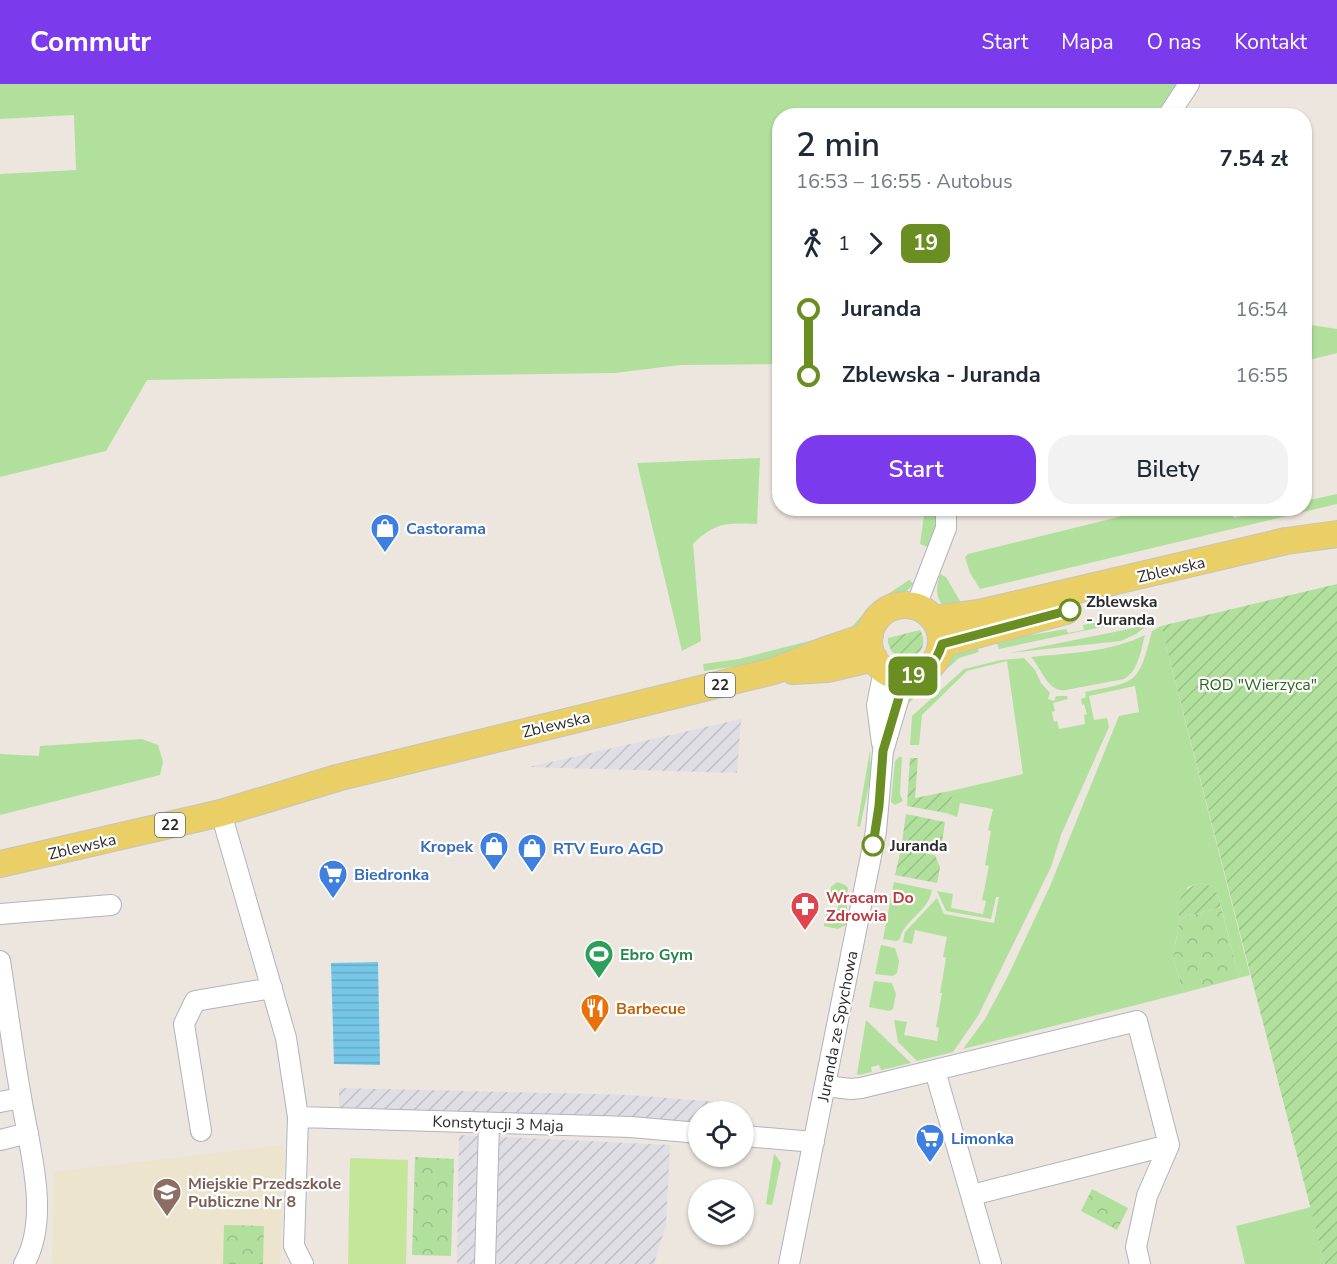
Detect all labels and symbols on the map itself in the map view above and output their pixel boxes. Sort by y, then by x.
shop icon: Castorama [369,512,401,554]
place label: Castorama [406,518,486,540]
street label: Zblewska [1135,551,1207,588]
place label: Zblewska - Juranda [1086,591,1157,631]
marker: Zblewska - Juranda [1059,599,1081,621]
line badge: 19 [886,656,940,696]
road number: 22 [705,673,735,697]
park label: ROD "Wierzyca" [1199,674,1317,696]
street label: Zblewska [520,706,592,743]
road number: 22 [155,813,185,837]
street label: Zblewska [46,828,118,865]
shop icon: Kropek [478,830,510,872]
shop icon: RTV Euro AGD [516,832,548,874]
marker: Juranda [862,834,884,856]
place label: Juranda [889,835,948,857]
place label: Kropek [420,836,473,858]
place label: RTV Euro AGD [553,838,664,860]
supermarket icon: Biedronka [317,858,349,900]
place label: Biedronka [354,864,429,886]
place label: Wracam Do Zdrowia [826,887,914,927]
pharmacy icon: Wracam Do Zdrowia [789,890,821,932]
sports icon: Ebro Gym [583,938,615,980]
place label: Ebro Gym [620,944,693,966]
street label: Juranda ze Spychowa [812,949,863,1105]
restaurant icon: Barbecue [579,992,611,1034]
place label: Barbecue [616,998,686,1020]
street label: Konstytucji 3 Maja [432,1111,564,1137]
supermarket icon: Limonka [914,1122,946,1164]
place label: Limonka [951,1128,1014,1150]
place label: Miejskie Przedszkole Publiczne Nr 8 [188,1173,342,1213]
school or university icon: Miejskie Przedszkole Publiczne Nr 8 [151,1176,183,1218]

